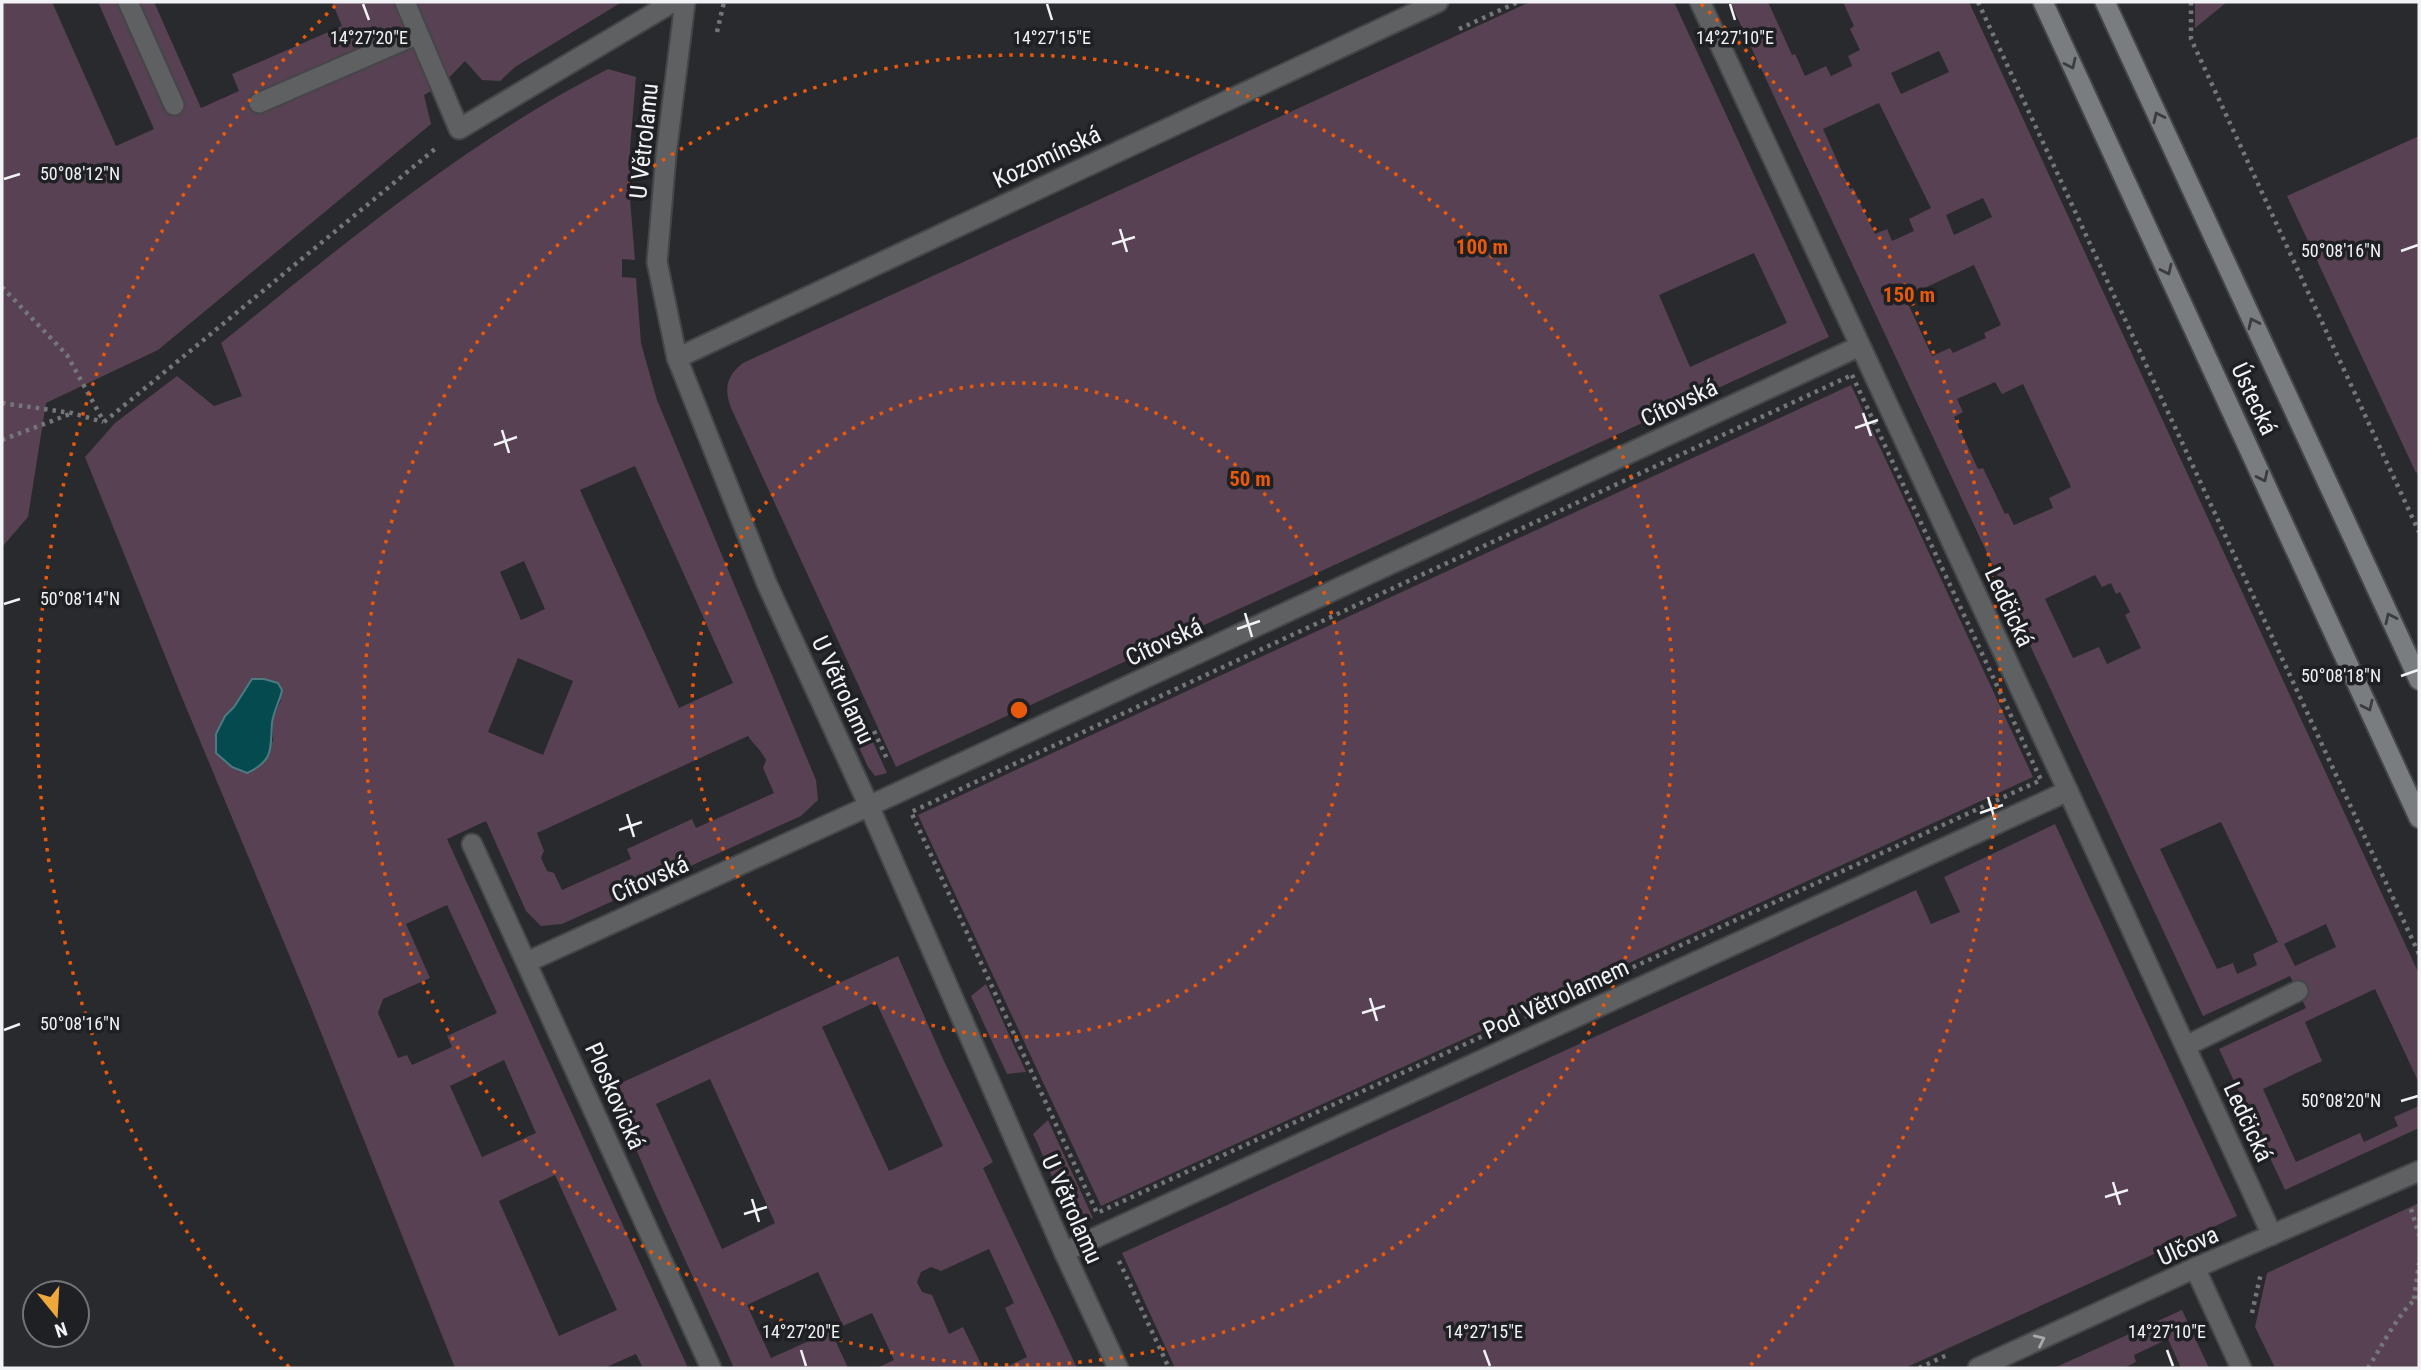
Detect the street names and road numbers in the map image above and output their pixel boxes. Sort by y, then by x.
street label: U Větrolamu [624,82,664,200]
street label: Kozomínská [989,120,1105,194]
street label: Ústecká [2225,359,2283,439]
street label: Cítovská [1636,373,1722,433]
street label: Ledčická [1978,563,2040,651]
street label: Cítovská [1121,612,1207,672]
street label: U Větrolamu [806,631,880,749]
street label: Cítovská [607,850,693,908]
street label: Pod Větrolamem [1479,953,1633,1045]
street label: Ploskovická [579,1038,651,1154]
street label: Ledčická [2217,1078,2279,1166]
street label: U Větrolamu [1036,1150,1108,1268]
street label: Ulčova [2153,1220,2223,1272]

